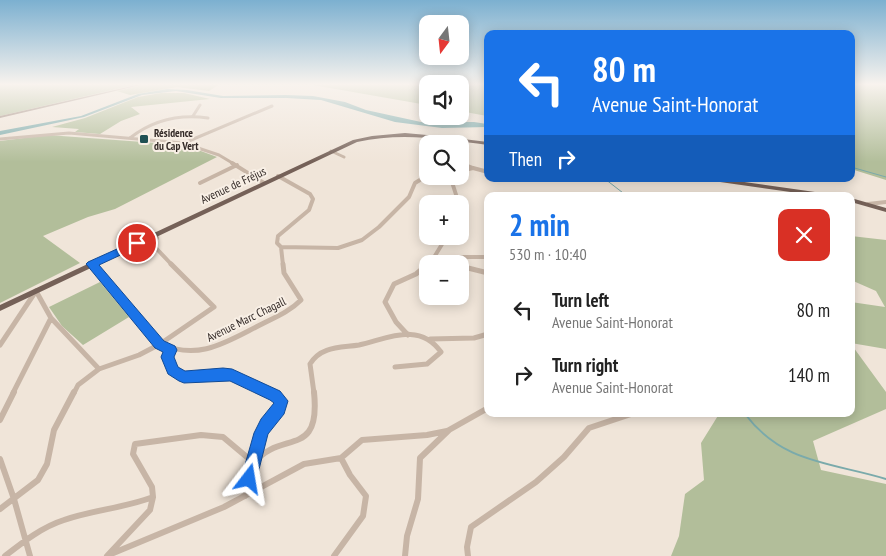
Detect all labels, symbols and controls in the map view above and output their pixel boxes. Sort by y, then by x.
north arrow [419,15,469,65]
map controls [419,15,469,305]
text: 80 m [592,46,656,92]
icon: left [509,50,574,115]
button: sound [419,75,469,125]
text: Avenue Saint-Honorat [592,90,758,118]
place label: Résidence du Cap Vert [154,126,199,153]
marker: Résidence du Cap Vert [138,133,150,145]
button: search [419,135,469,185]
icon: right [552,145,580,173]
text: Then [509,147,542,171]
street label: Avenue de Fréjus [198,163,268,207]
button: + [419,195,469,245]
text: 2 min [509,205,570,244]
button: close [778,209,830,261]
pin [116,222,158,264]
icon: arrive [123,229,151,257]
text: 530 m · 10:40 [509,244,587,264]
button: − [419,255,469,305]
text: Turn left [552,288,609,312]
street label: Avenue Marc Chagall [204,293,288,345]
icon: left [509,296,537,324]
text: 80 m [797,298,830,322]
text: Avenue Saint-Honorat [552,312,673,332]
text: Turn right [552,353,618,377]
icon: right [509,361,537,389]
text: 140 m [788,363,830,387]
text: Avenue Saint-Honorat [552,377,673,397]
position arrow [222,452,274,504]

